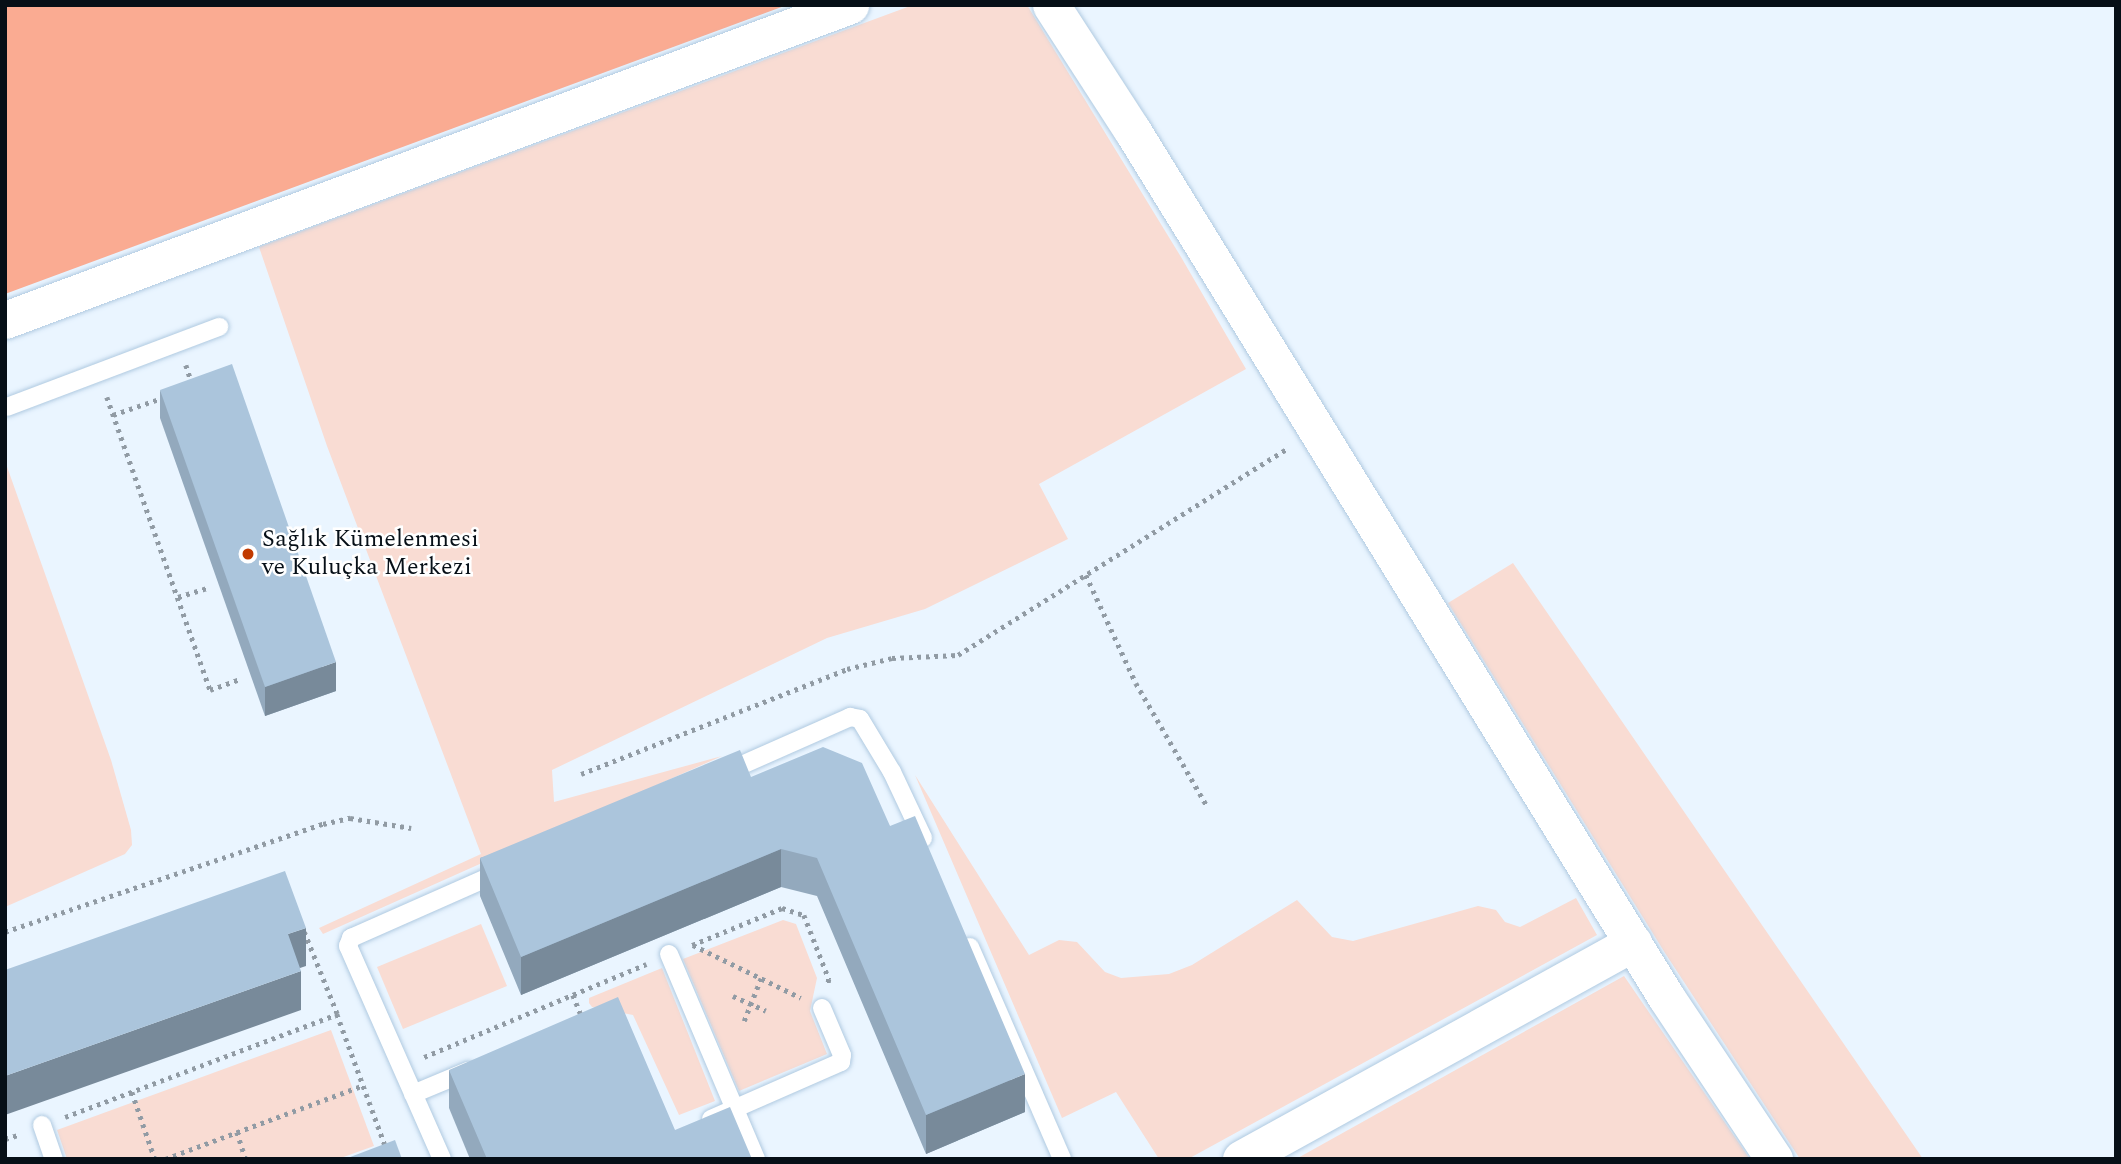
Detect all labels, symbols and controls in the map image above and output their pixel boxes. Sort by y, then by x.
place label: Sağlık Kümelenmesi ve Kuluçka Merkezi [262,526,479,582]
marker: Sağlık Kümelenmesi ve Kuluçka Merkezi [240,546,256,562]

